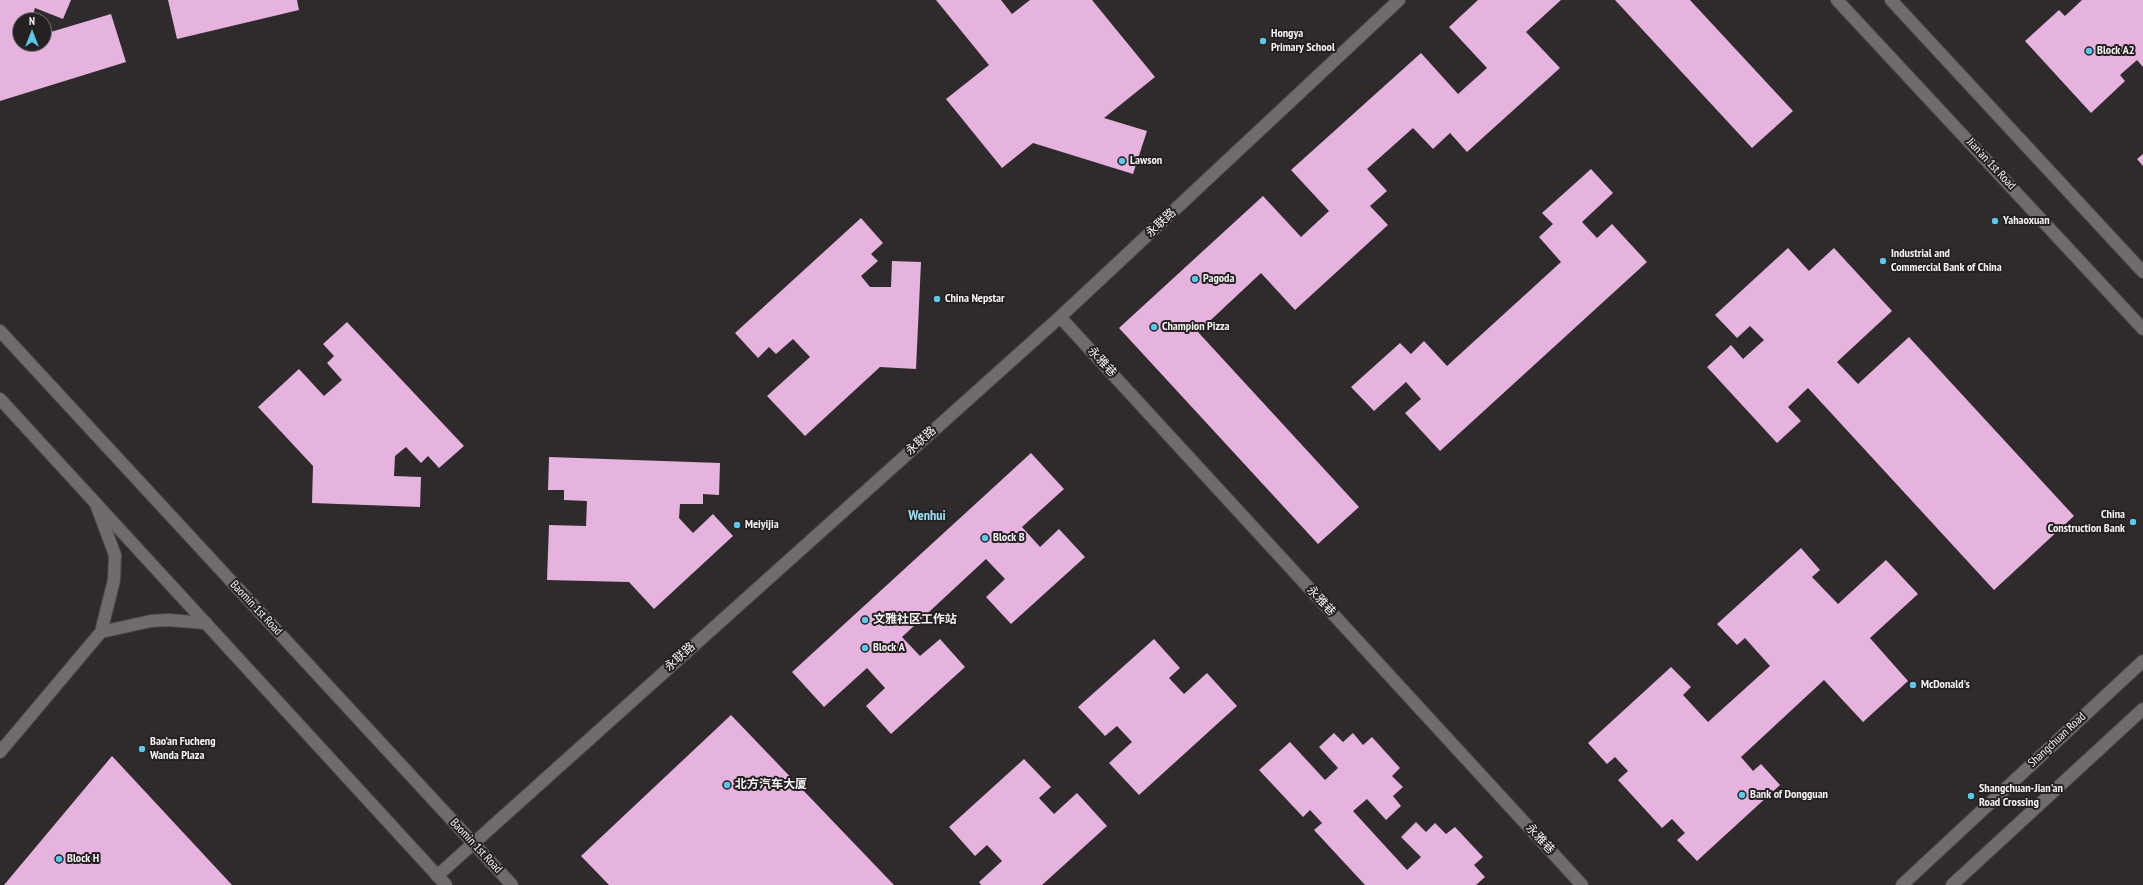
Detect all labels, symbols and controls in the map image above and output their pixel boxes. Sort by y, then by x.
north arrow [12,12,52,52]
text: N [29,14,35,28]
place label: Hongya Primary School [1271,27,1335,55]
marker: Hongya Primary School [1258,36,1268,46]
place label: Block A2 [2097,44,2134,58]
marker: Block A2 [2084,46,2094,56]
street label: Jian'an 1st Road [1963,135,2019,193]
place label: Lawson [1130,154,1162,168]
marker: Lawson [1117,156,1127,166]
street label: 永联路 [1143,205,1179,241]
place label: Yahaoxuan [2003,214,2050,228]
marker: Yahaoxuan [1990,216,2000,226]
place label: Industrial and Commercial Bank of China [1891,247,2002,275]
marker: Industrial and Commercial Bank of China [1878,256,1888,266]
place label: Pagoda [1203,272,1234,286]
marker: Pagoda [1190,274,1200,284]
place label: China Nepstar [945,292,1005,306]
marker: China Nepstar [932,294,942,304]
place label: Champion Pizza [1162,320,1230,334]
marker: Champion Pizza [1149,322,1159,332]
street label: 永雅巷 [1084,344,1120,380]
street label: 永联路 [903,424,939,458]
district label: Wenhui [908,508,946,524]
place label: China Construction Bank [2048,508,2125,536]
marker: China Construction Bank [2128,517,2138,527]
place label: Meiyijia [745,518,779,532]
marker: Meiyijia [732,520,742,530]
place label: Block B [993,531,1025,545]
marker: Block B [980,533,990,543]
street label: Baomin 1st Road [227,578,285,638]
street label: 永雅巷 [1303,583,1339,619]
place label: 文雅社区工作站 [873,613,957,627]
marker: 文雅社区工作站 [860,615,870,625]
street label: 永联路 [662,640,698,674]
place label: Block A [873,641,905,655]
marker: Block A [860,643,870,653]
place label: McDonald's [1921,678,1970,692]
marker: McDonald's [1908,680,1918,690]
street label: Shangchuan Road [2025,710,2089,770]
place label: Bao’an Fucheng Wanda Plaza [150,735,216,763]
marker: Bao’an Fucheng Wanda Plaza [137,744,147,754]
place label: 北方汽车大厦 [735,778,807,792]
marker: 北方汽车大厦 [722,780,732,790]
place label: Shangchuan-Jian'an Road Crossing [1979,782,2063,810]
place label: Bank of Dongguan [1750,788,1828,802]
marker: Bank of Dongguan [1737,790,1747,800]
marker: Shangchuan-Jian'an Road Crossing [1966,791,1976,801]
street label: Baomin 1st Road [447,816,505,876]
street label: 永雅巷 [1522,821,1558,857]
place label: Block H [67,852,99,866]
marker: Block H [54,854,64,864]

